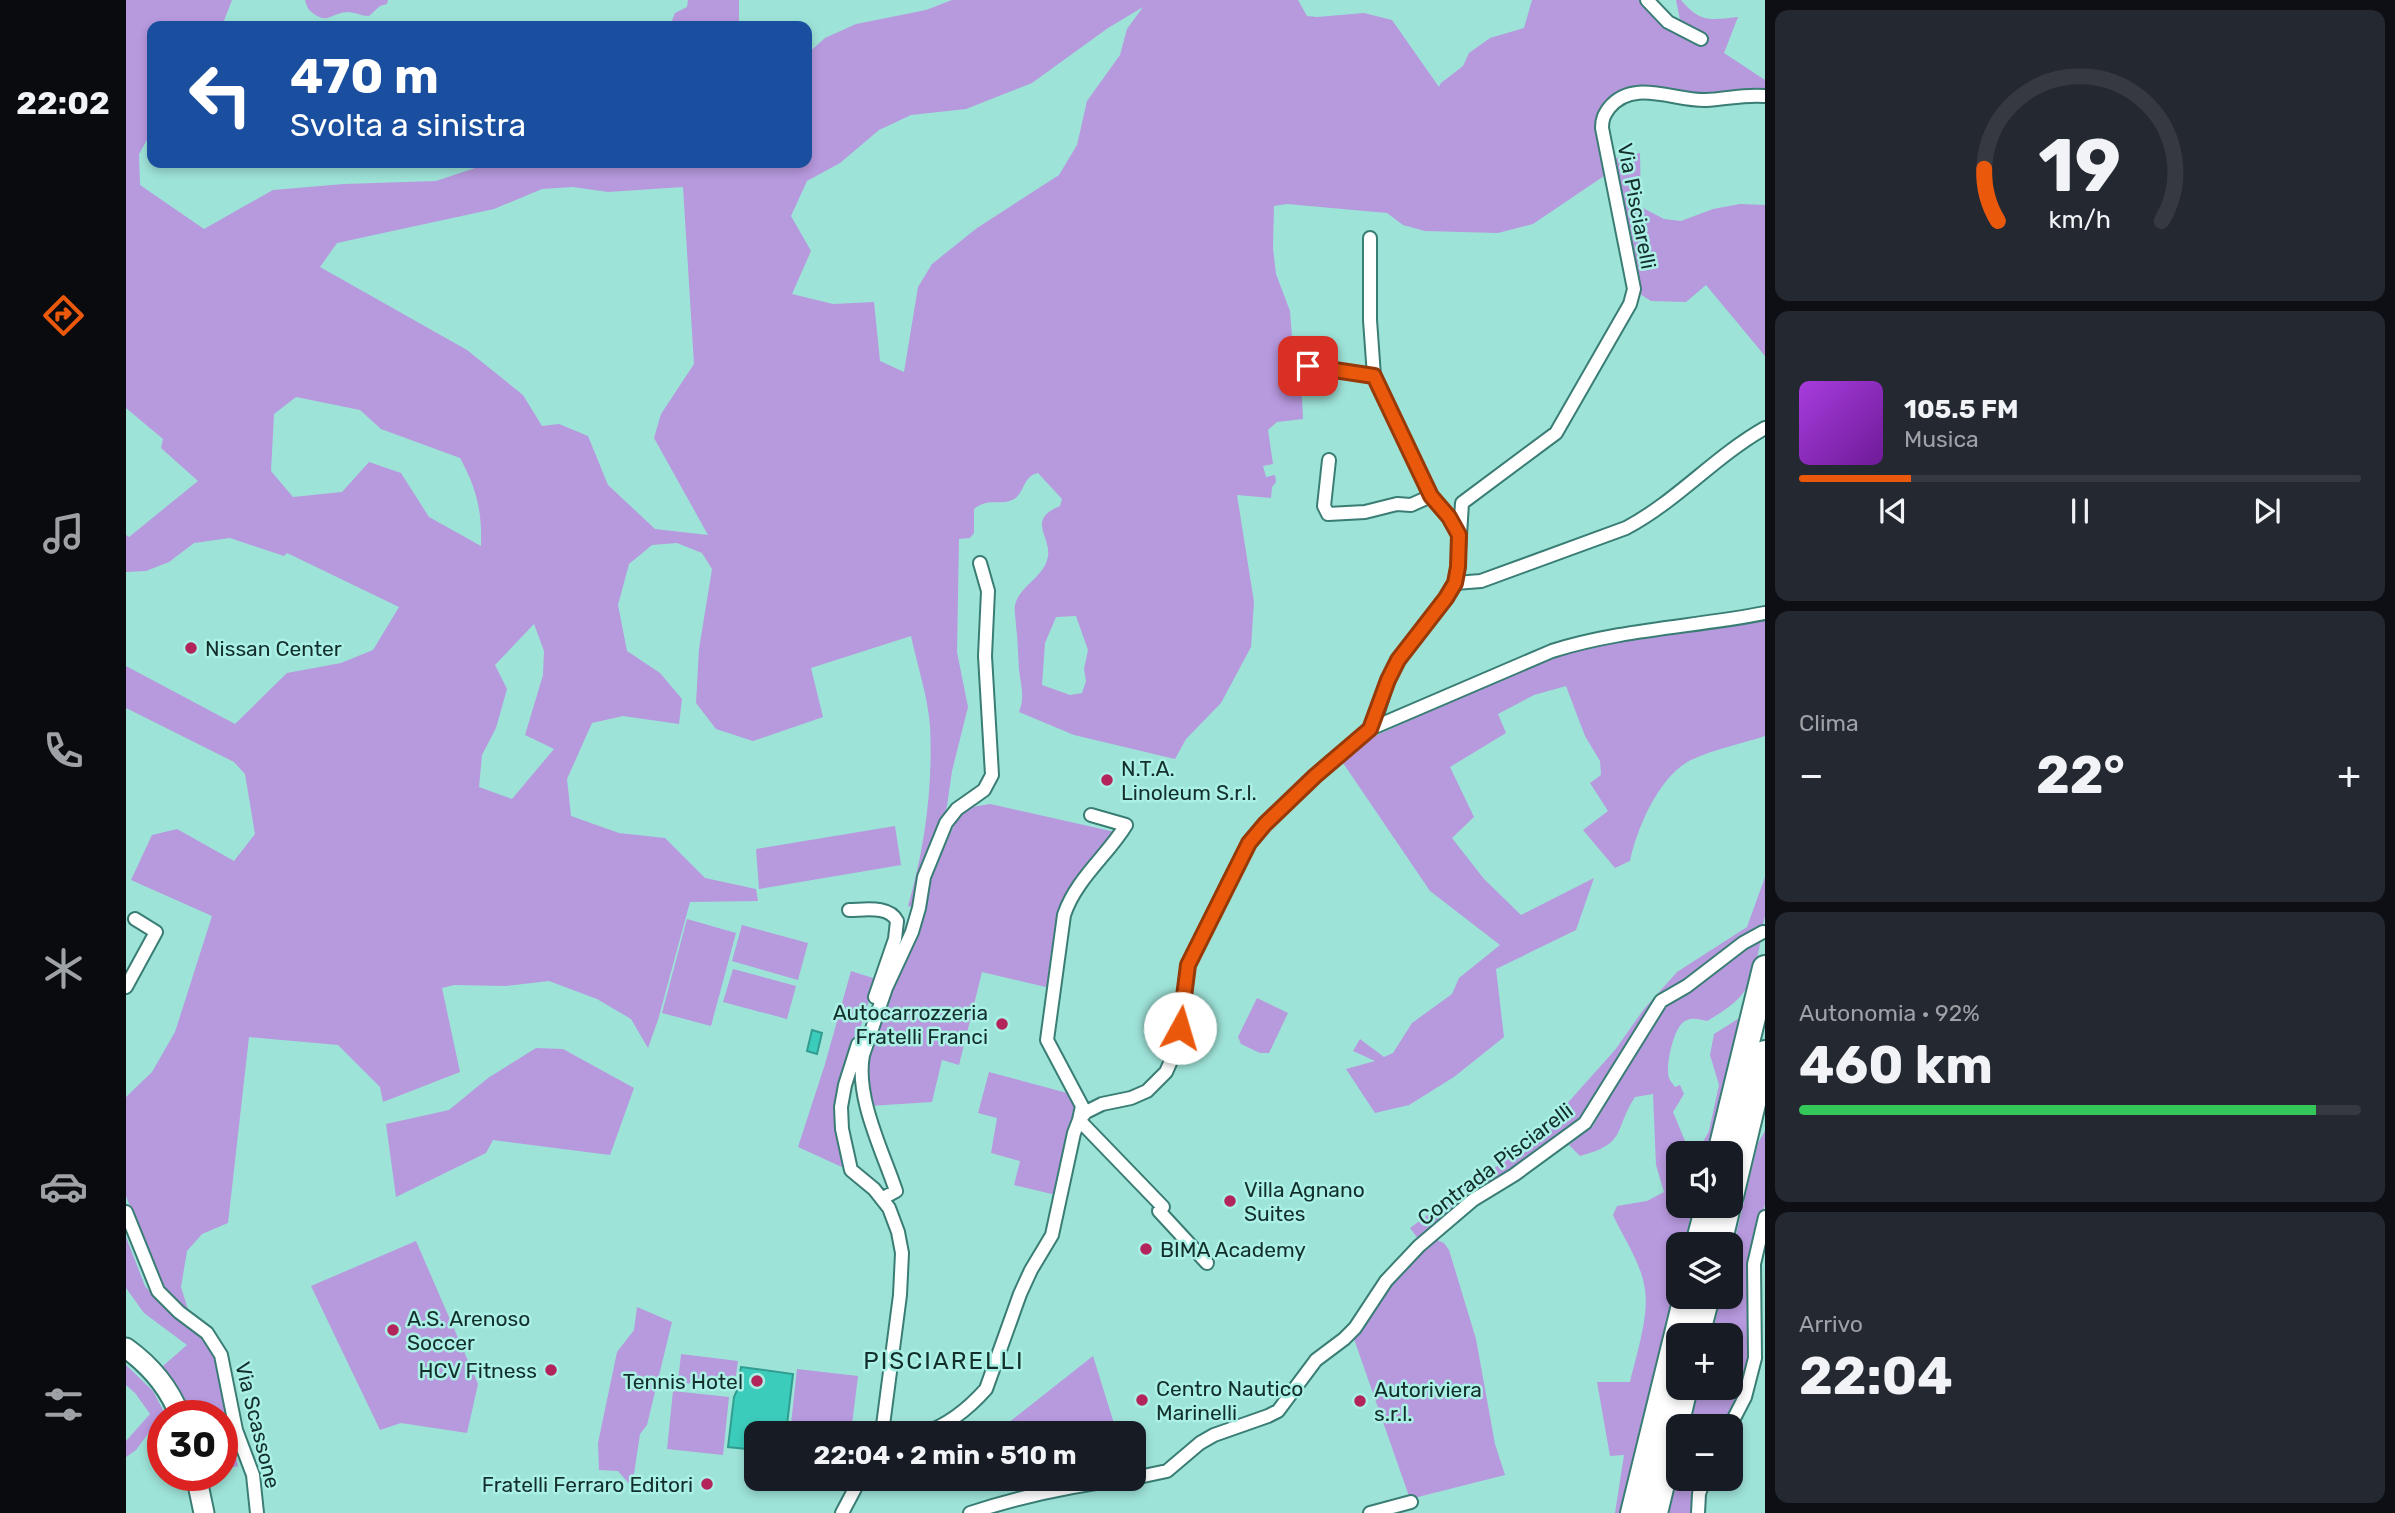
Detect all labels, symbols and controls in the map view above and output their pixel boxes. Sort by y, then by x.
text: 470 m [290,47,439,105]
icon: left [175,49,266,140]
text: 22:02 [16,84,110,122]
text: Svolta a sinistra [290,106,526,144]
text: 19 [2039,124,2121,210]
street label: Via Pisciarelli [1613,141,1661,271]
text: km/h [2049,205,2111,234]
icon: directions [39,291,88,340]
pin [1278,336,1338,396]
icon: arrive [1289,347,1327,385]
text: 105.5 FM [1904,394,2019,425]
text: Musica [1904,425,1979,453]
icon: previous [1874,492,1912,530]
icon: pause [2061,492,2099,530]
icon: next [2248,492,2286,530]
icon: music [39,509,88,558]
place label: Nissan Center [205,636,342,661]
marker: Nissan Center [183,640,199,656]
text: Clima [1799,709,1859,737]
icon: phone [39,726,88,775]
text: 22° [2036,744,2125,806]
text: − [1799,752,1824,798]
text: + [2337,752,2361,798]
place label: N.T.A. Linoleum S.r.l. [1121,756,1257,805]
marker: N.T.A. Linoleum S.r.l. [1099,772,1115,788]
icon: climate [39,944,88,993]
position arrow [1143,991,1217,1065]
text: Autonomia · 92% [1799,999,1980,1027]
place label: Autocarrozzeria Fratelli Franci [833,1000,988,1049]
marker: Autocarrozzeria Fratelli Franci [994,1016,1010,1032]
text: 460 km [1799,1034,1993,1096]
street label: Contrada Pisciarelli [1412,1097,1578,1231]
map controls [1666,1141,1743,1491]
button: sound [1666,1141,1743,1218]
icon: car [39,1162,88,1211]
place label: Villa Agnano Suites [1244,1177,1365,1226]
marker: Villa Agnano Suites [1222,1193,1238,1209]
button: layers [1666,1232,1743,1309]
place label: BIMA Academy [1160,1237,1306,1262]
marker: BIMA Academy [1138,1241,1154,1257]
place label: A.S. Arenoso Soccer [407,1306,530,1355]
text: Arrivo [1799,1310,1863,1338]
marker: A.S. Arenoso Soccer [385,1322,401,1338]
button: + [1666,1323,1743,1400]
text: 22:04 [1799,1345,1953,1407]
district label: PISCIARELLI [863,1347,1025,1375]
place label: HCV Fitness [419,1358,537,1383]
street label: Via Scassone [230,1359,286,1491]
marker: HCV Fitness [543,1362,559,1378]
place label: Tennis Hotel [623,1369,743,1394]
marker: Tennis Hotel [749,1373,765,1389]
place label: Centro Nautico Marinelli [1156,1376,1303,1425]
place label: Autoriviera s.r.l. [1374,1377,1482,1426]
icon: filters [39,1380,88,1429]
marker: Centro Nautico Marinelli [1134,1392,1150,1408]
marker: Autoriviera s.r.l. [1352,1393,1368,1409]
speed limit sign: 30 [147,1400,238,1491]
button: − [1666,1414,1743,1491]
text: 22:04 · 2 min · 510 m [813,1440,1077,1471]
place label: Fratelli Ferraro Editori [482,1472,693,1497]
marker: Fratelli Ferraro Editori [699,1476,715,1492]

